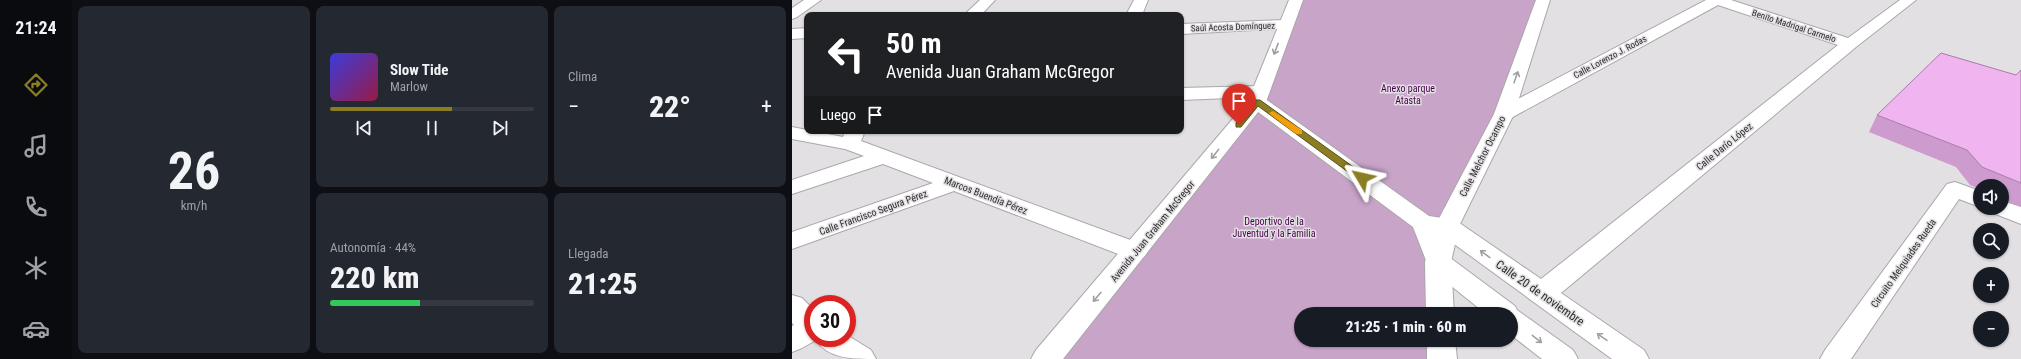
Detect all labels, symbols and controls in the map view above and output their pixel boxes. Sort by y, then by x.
street label: Benito Madrigal Carmelo [1751,8,1838,44]
text: 21:24 [15,17,57,38]
street label: Saúl Acosta Domínguez [1191,21,1275,33]
text: 50 m [886,27,942,60]
icon: left [820,28,872,80]
street label: Calle Lorenzo J. Rodas [1572,34,1648,80]
one-way arrow [1272,43,1279,55]
text: Slow Tide [390,61,448,79]
text: Avenida Juan Graham McGregor [886,61,1114,82]
text: Clima [568,69,597,84]
icon: directions [22,71,50,99]
one-way arrow [1513,71,1520,84]
text: Marlow [390,79,428,94]
park label: Anexo parque Atasta [1381,83,1435,106]
pin [1222,84,1256,125]
text: 22° [649,89,691,124]
icon: arrive [1228,90,1250,112]
text: − [568,94,579,119]
text: + [761,94,772,119]
icon: arrive [864,104,886,126]
text: Luego [820,106,856,124]
street label: Calle Melchor Ocampo [1457,114,1508,198]
icon: previous [353,117,375,139]
icon: pause [421,117,443,139]
icon: next [489,117,511,139]
street label: Calle Darío López [1694,120,1755,172]
icon: music [22,132,50,160]
text: 26 [168,141,220,202]
one-way arrow [1210,148,1219,159]
position arrow [1341,157,1383,199]
street label: Marcos Buendía Pérez [943,175,1029,216]
street label: Avenida Juan Graham McGregor [1108,179,1197,284]
map controls [1973,179,2009,347]
button: sound [1973,179,2009,215]
street label: Calle Francisco Segura Pérez [818,188,929,237]
icon: phone [22,193,50,221]
text: km/h [181,198,207,213]
park label: Deportivo de la Juventud y la Familia [1233,216,1316,239]
street label: Circuito Melquiades Rueda [1869,217,1938,310]
button: search [1973,223,2009,259]
text: Autonomía · 44% [330,240,416,255]
text: Llegada [568,246,609,261]
one-way arrow [1479,249,1490,258]
icon: climate [22,254,50,282]
street label: Calle 20 de noviembre [1493,257,1587,329]
text: 220 km [330,260,419,295]
text: 21:25 [568,266,637,301]
button: + [1973,267,2009,303]
one-way arrow [1092,292,1101,303]
speed limit sign: 30 [804,295,856,347]
button: − [1973,311,2009,347]
icon: car [22,315,50,343]
text: 21:25 · 1 min · 60 m [1346,318,1466,336]
one-way arrow [1597,333,1608,341]
one-way arrow [1532,334,1543,343]

